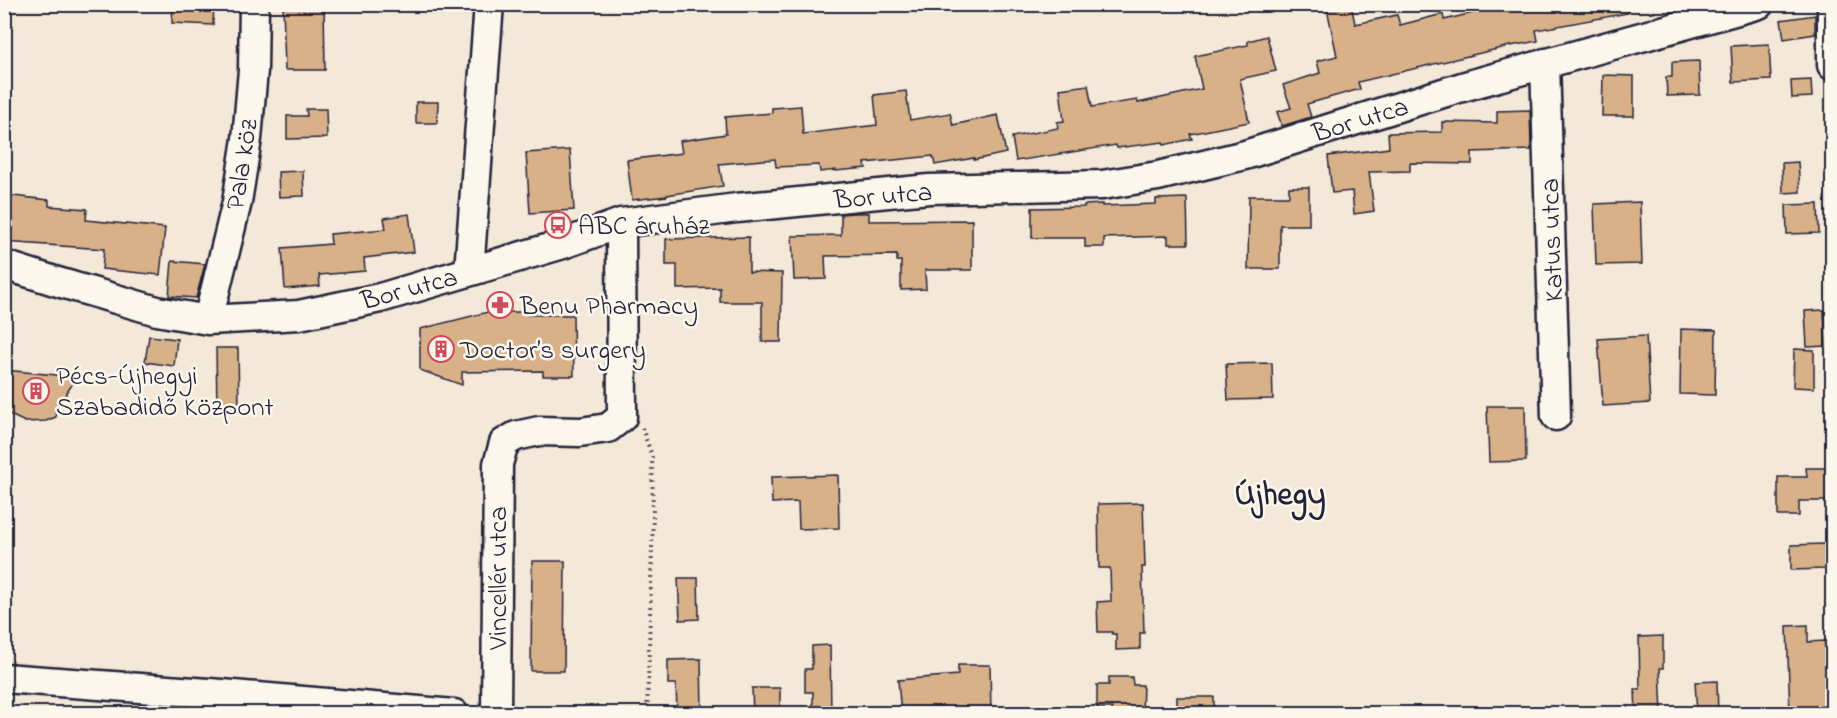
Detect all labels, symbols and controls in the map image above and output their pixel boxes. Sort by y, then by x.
street label: Bor utca [1307,88,1413,155]
street label: Pala köz [217,115,270,213]
street label: Bor utca [832,174,934,221]
street label: Katus utca [1532,177,1575,302]
place label: ABC áruház [578,208,710,247]
bus stop icon: ABC áruház [543,210,573,240]
street label: Bor utca [356,259,462,322]
place label: Benu Pharmacy [519,288,698,327]
pharmacy icon: Benu Pharmacy [485,290,515,320]
place label: Doctor’s surgery [459,332,646,371]
building icon: Doctor’s surgery [426,334,456,364]
place label: Pécs-Újhegyi Szabadidő Központ [56,358,274,428]
building icon: Pécs-Újhegyi Szabadidő Központ [21,376,51,406]
district label: Újhegy [1234,472,1326,521]
street label: Vincellér utca [480,506,519,651]

